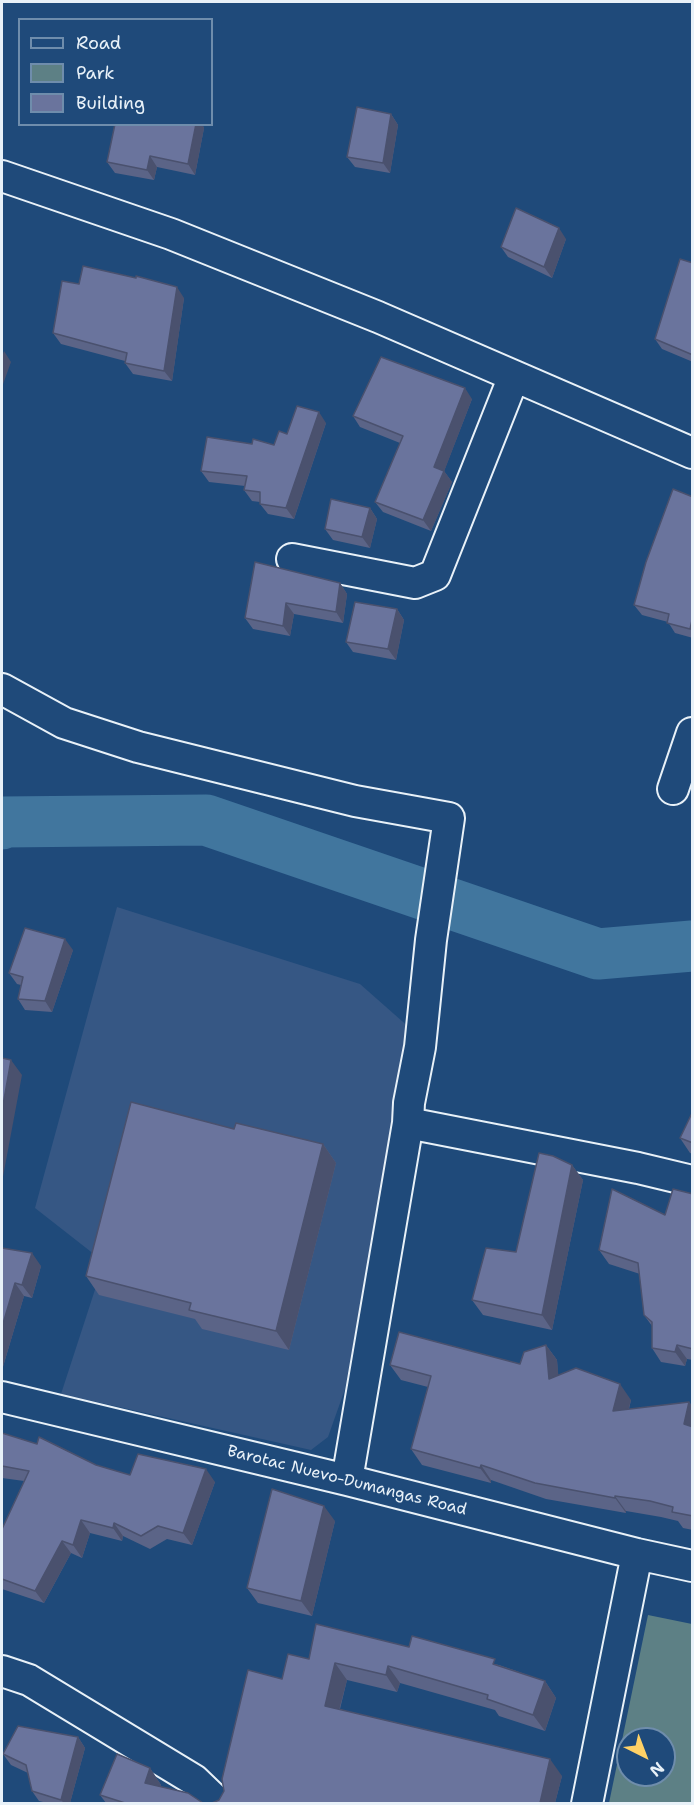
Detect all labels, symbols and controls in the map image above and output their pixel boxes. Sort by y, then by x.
legend [18,18,213,126]
text: Road [76,31,121,55]
text: Park [76,61,115,85]
text: Building [76,91,145,115]
street label: Barotac Nuevo-Dumangas Road [225,1442,469,1520]
north arrow [616,1727,676,1787]
text: N [645,1757,669,1781]

